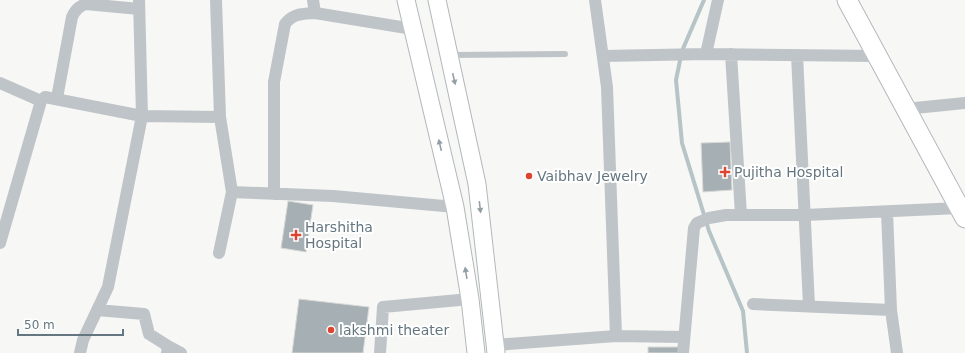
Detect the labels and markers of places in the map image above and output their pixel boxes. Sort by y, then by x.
place label: Pujitha Hospital [734,164,843,180]
marker: Pujitha Hospital [719,166,731,178]
place label: Vaibhav Jewelry [537,168,648,184]
marker: Vaibhav Jewelry [524,171,534,181]
place label: Harshitha Hospital [305,219,373,251]
marker: Harshitha Hospital [290,229,302,241]
place label: lakshmi theater [339,322,449,338]
marker: lakshmi theater [326,325,336,335]

